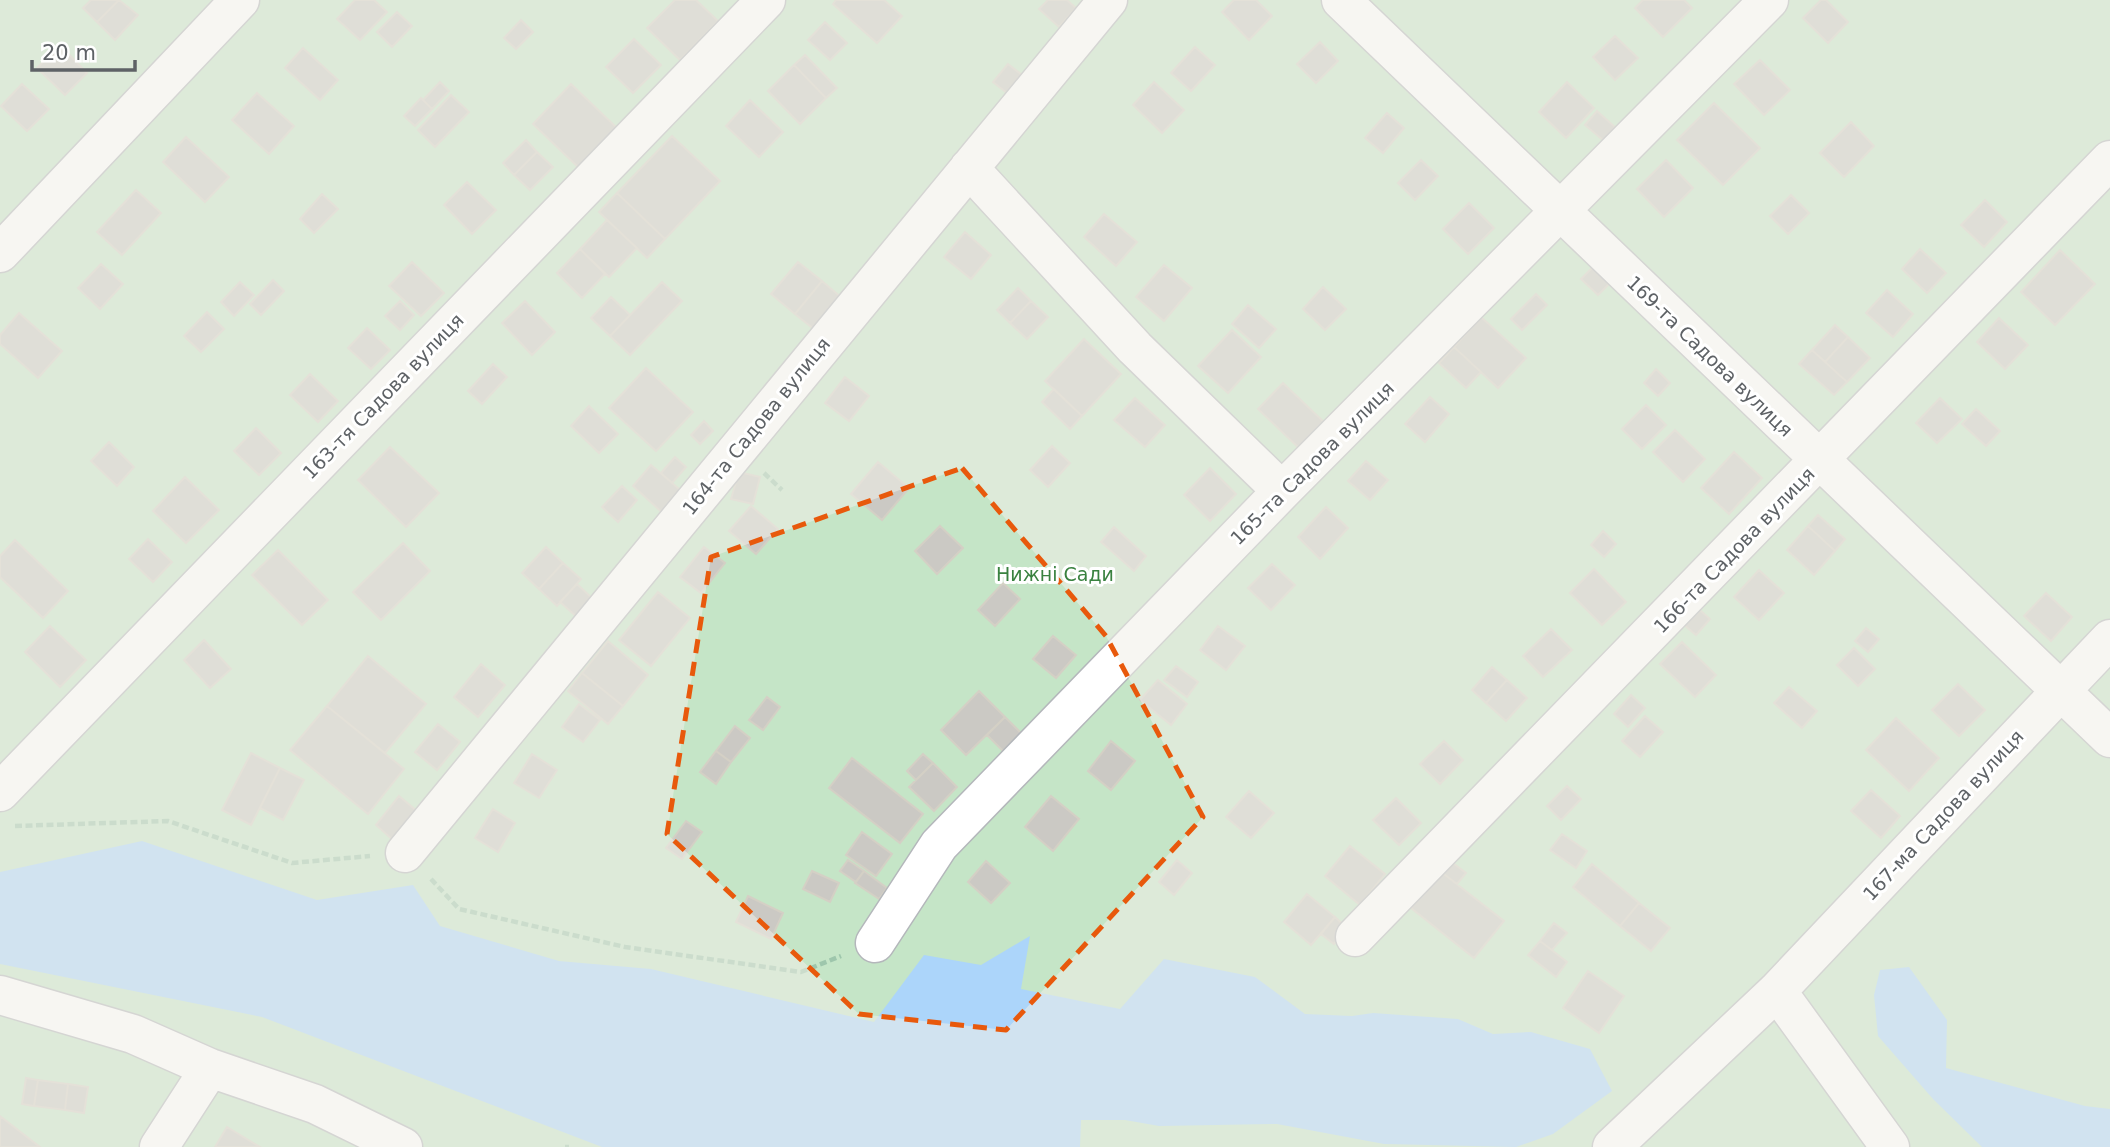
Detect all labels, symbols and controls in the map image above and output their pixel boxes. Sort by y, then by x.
scale bar [32,28,135,72]
text: 20 m [42,41,96,65]
street label: 169-та Садова вулиця [1623,271,1797,441]
street label: 163-тя Садова вулиця [298,309,468,483]
street label: 164-та Садова вулиця [678,333,834,519]
street label: 165-та Садова вулиця [1226,377,1398,549]
street label: 166-та Садова вулиця [1649,463,1819,637]
park label: Нижні Сади [996,563,1114,585]
street label: 167-ма Садова вулиця [1858,725,2028,905]

